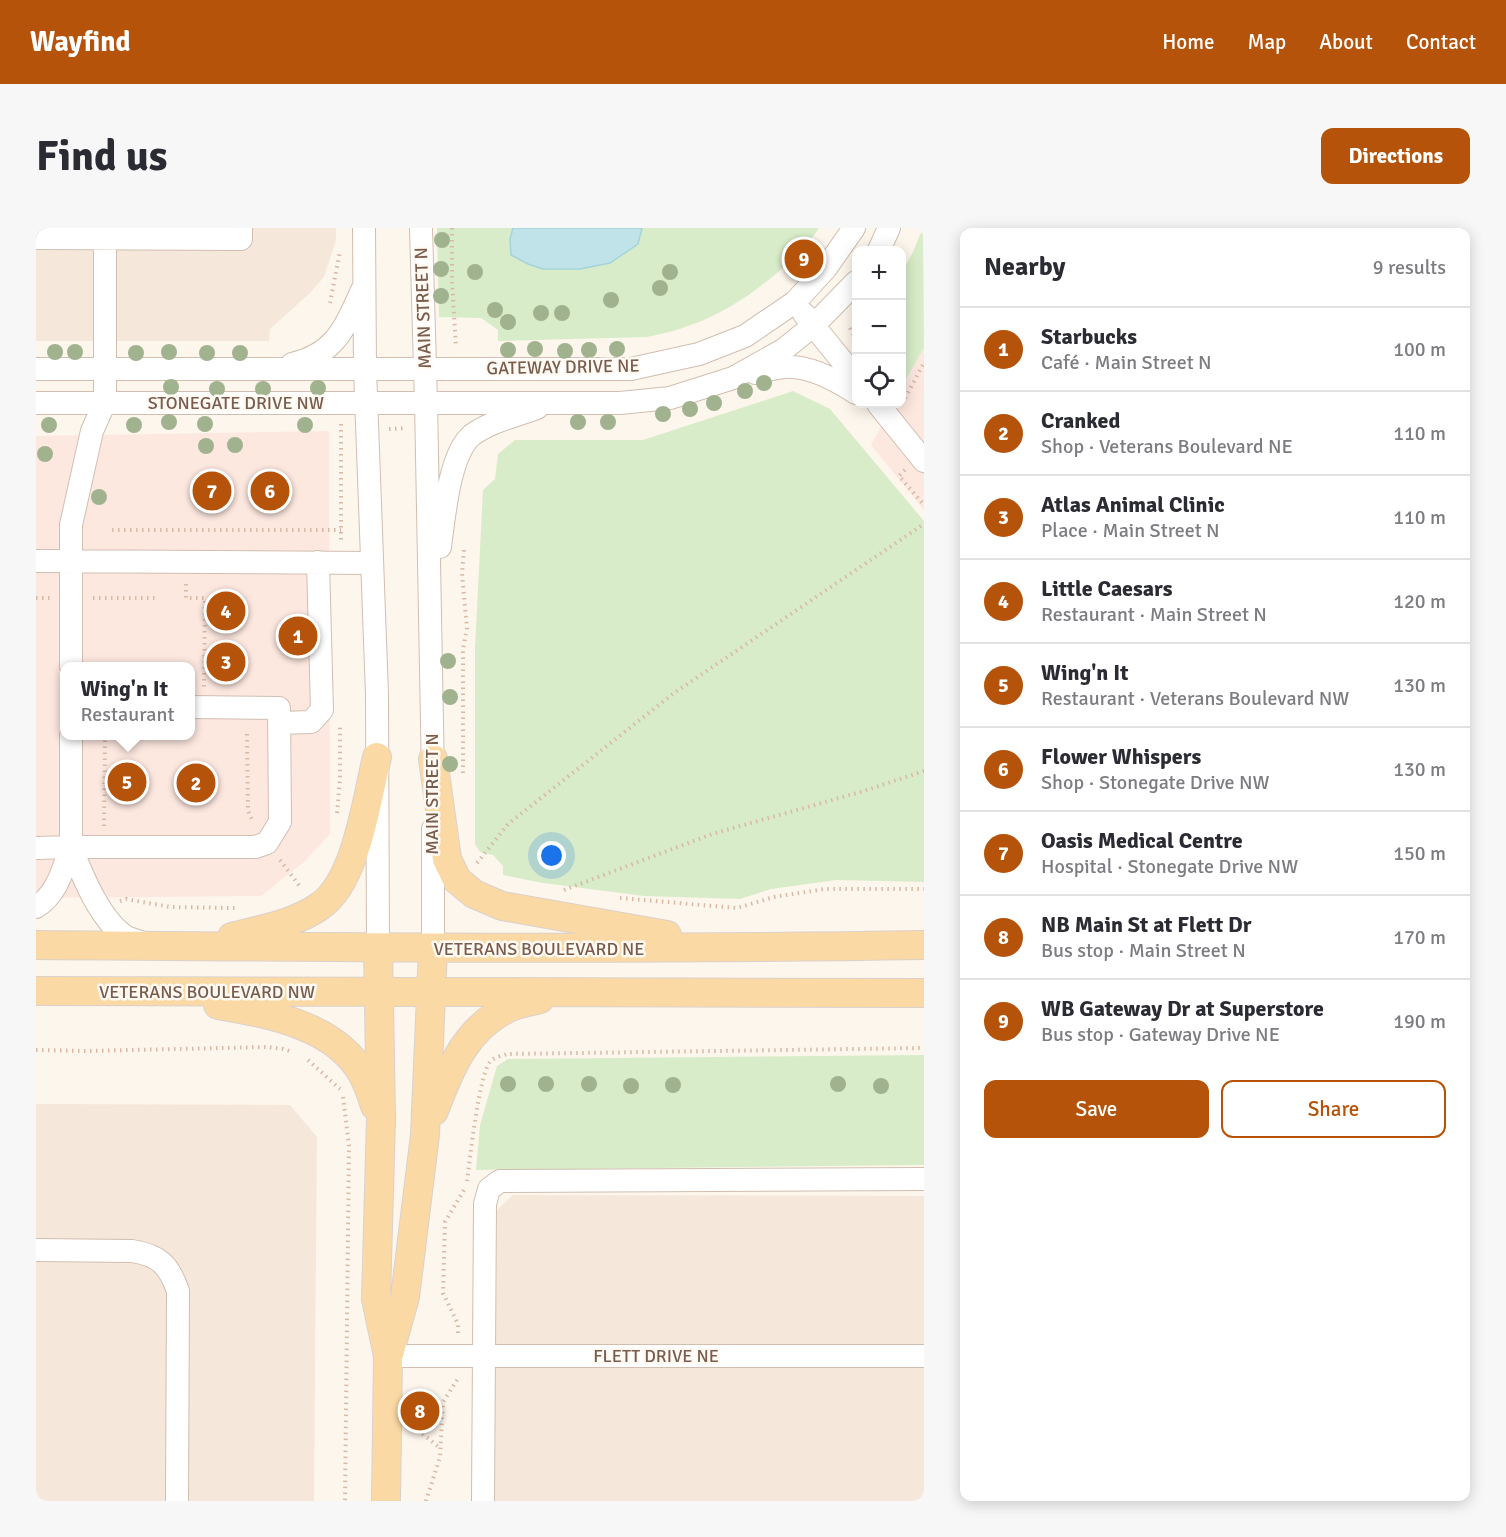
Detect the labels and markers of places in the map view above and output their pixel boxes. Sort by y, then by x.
pin: 9 [784,237,824,282]
pin: 7 [192,468,231,514]
pin: 6 [250,468,290,514]
pin: 4 [206,588,246,634]
pin: 1 [278,614,318,658]
pin: 3 [206,640,246,684]
pin: 5 [108,760,146,804]
pin: 2 [176,760,216,806]
pin: 8 [400,1388,440,1434]

